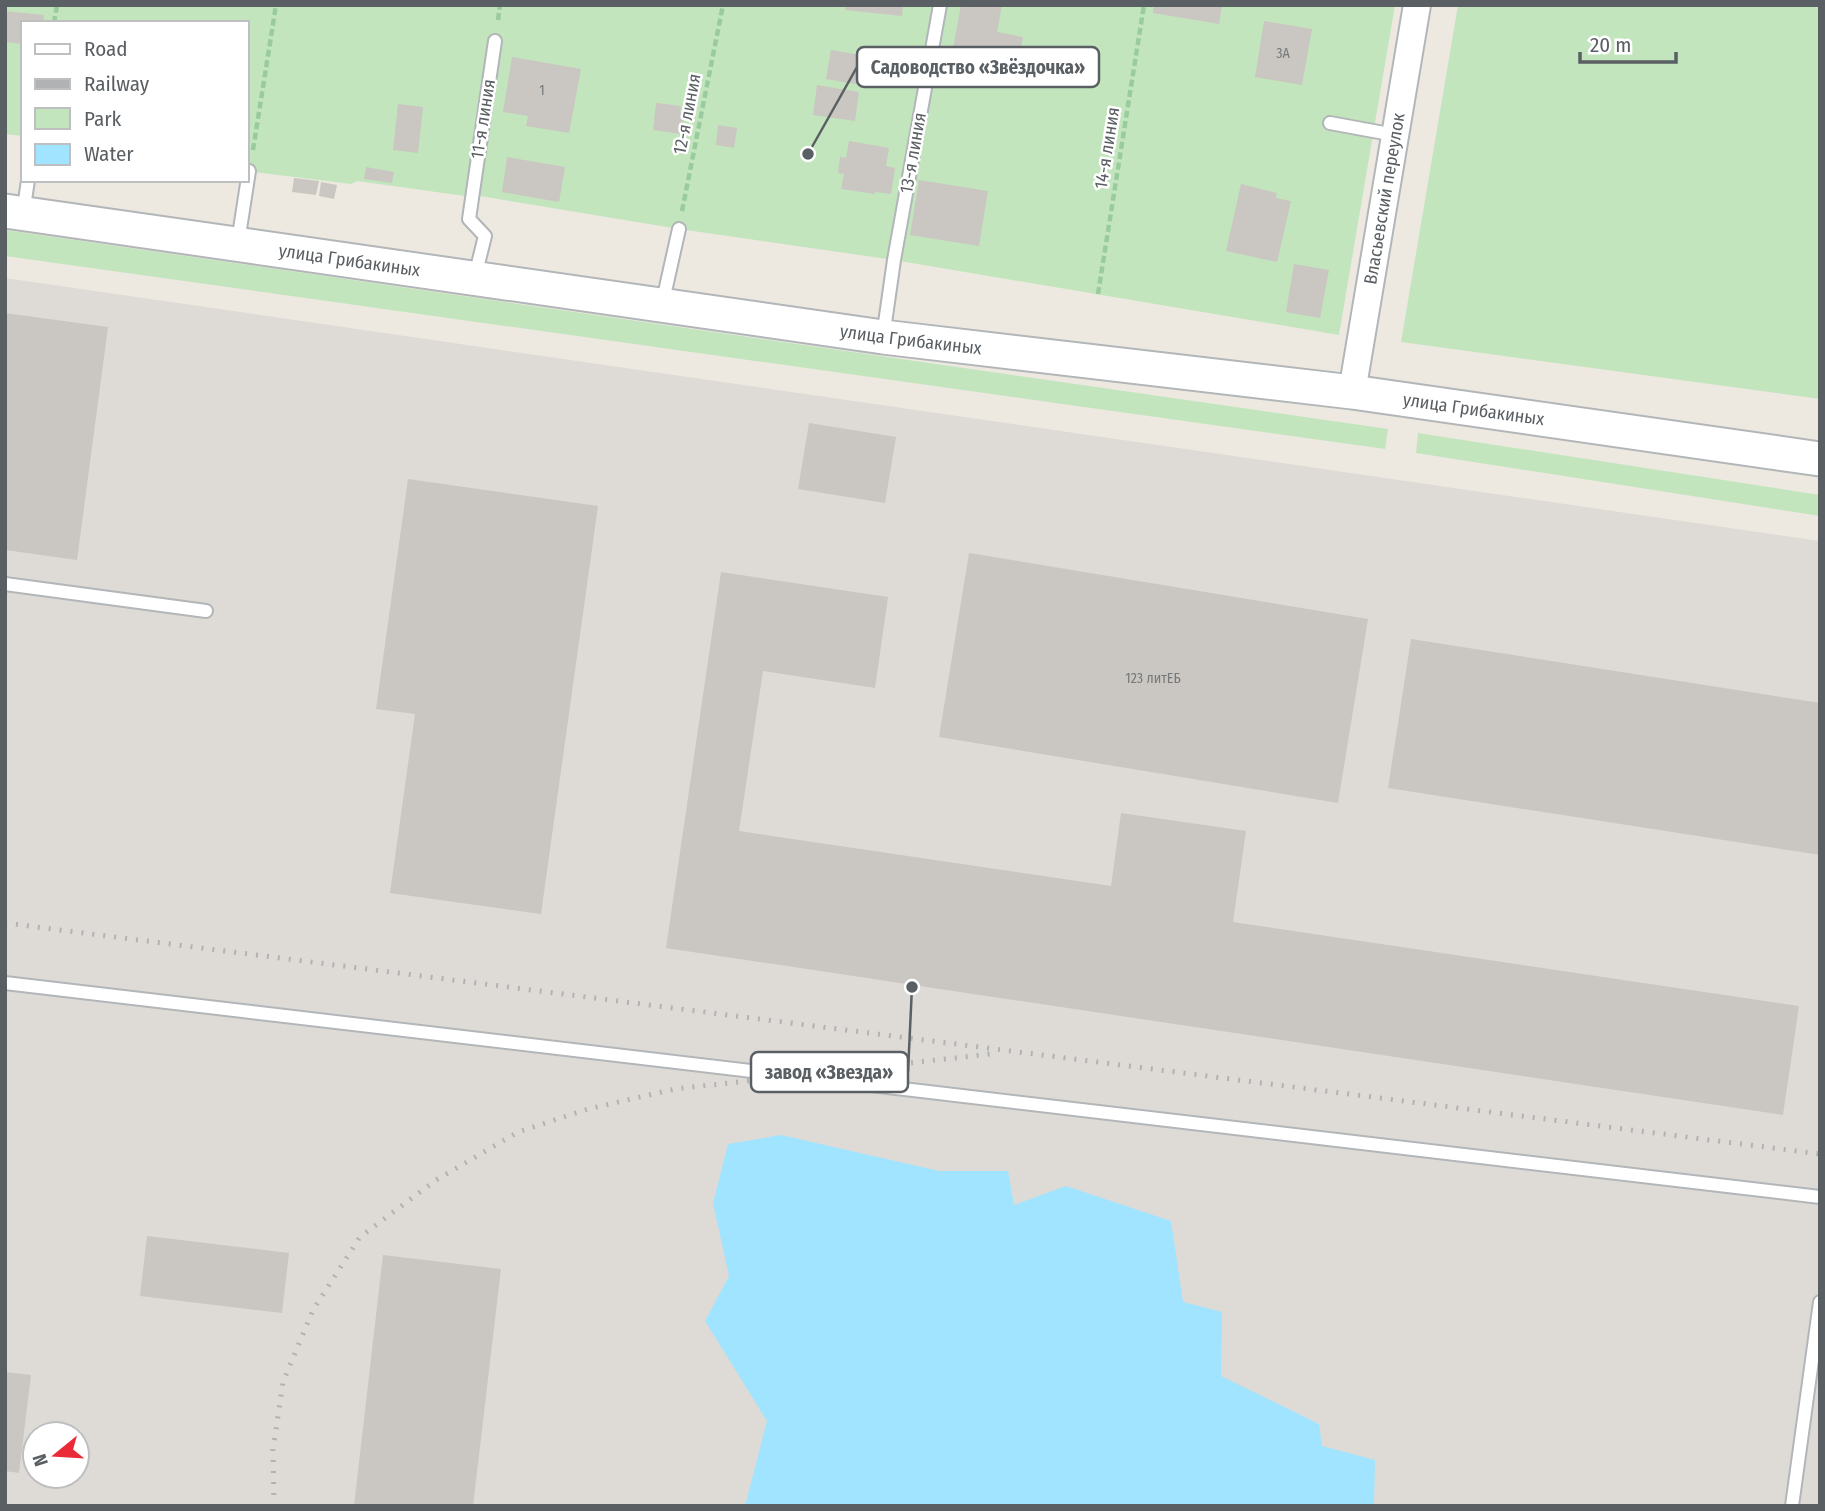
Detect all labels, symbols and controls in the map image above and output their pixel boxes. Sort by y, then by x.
legend [21,21,248,182]
scale bar [1580,21,1676,65]
text: 20 m [1590,32,1631,58]
text: Road [84,36,128,62]
house number: 3А [1276,45,1290,62]
callout: Садоводство «Звёздочка» [857,47,1099,87]
text: Садоводство «Звёздочка» [871,56,1085,79]
text: Railway [84,71,150,97]
street label: 12-я линия [668,72,706,156]
street label: 11-я линия [466,78,500,160]
house number: 1 [539,82,545,99]
text: Park [84,106,122,132]
street label: 14-я линия [1090,106,1124,190]
street label: 13-я линия [895,111,931,195]
street label: Власьевский переулок [1359,111,1410,286]
text: Water [84,141,134,167]
street label: улица Грибакиных [277,239,422,281]
street label: улица Грибакиных [839,320,983,360]
street label: улица Грибакиных [1401,388,1546,430]
house number: 123 литЕБ [1125,670,1181,687]
callout: завод «Звезда» [751,1052,908,1092]
text: завод «Звезда» [765,1061,893,1084]
north arrow [21,1420,91,1490]
text: N [28,1451,53,1469]

